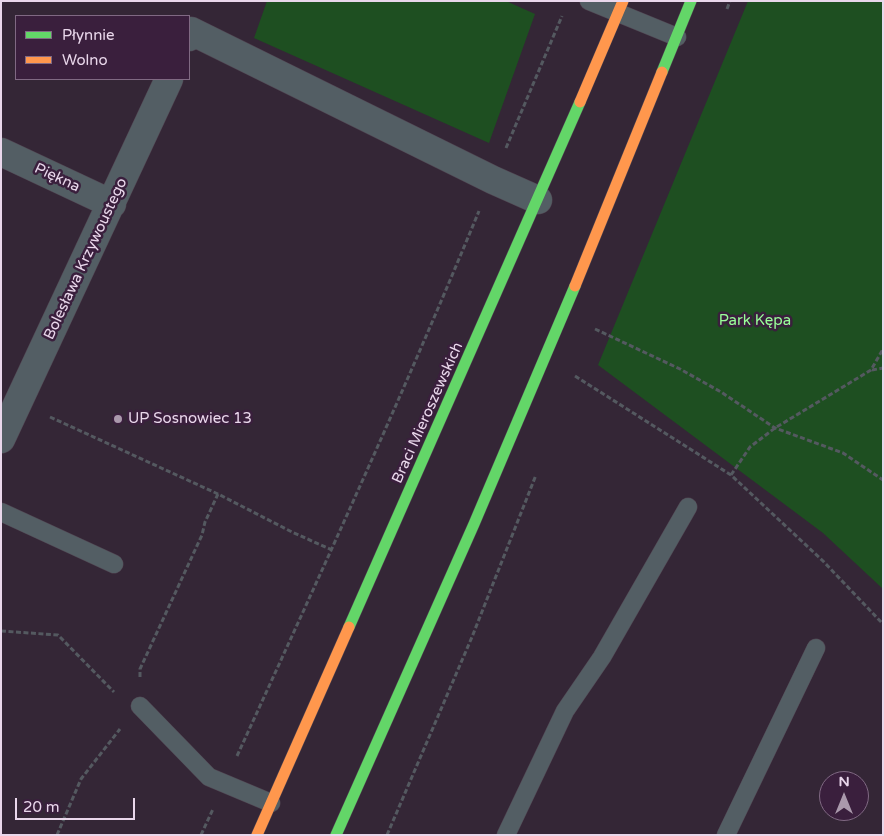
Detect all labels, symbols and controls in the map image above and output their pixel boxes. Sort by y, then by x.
legend [15,15,190,80]
text: Płynnie [62,26,115,44]
text: Wolno [62,51,108,69]
street label: Piękna [31,160,83,196]
street label: Bolesława Krzywoustego [41,175,131,343]
park label: Park Kępa [719,312,791,330]
street label: Braci Mieroszewskich [389,340,467,486]
place label: UP Sosnowiec 13 [128,410,252,428]
marker: UP Sosnowiec 13 [112,413,124,425]
north arrow [819,771,869,821]
text: N [838,773,850,790]
scale bar [18,788,138,820]
text: 20 m [23,798,60,816]

